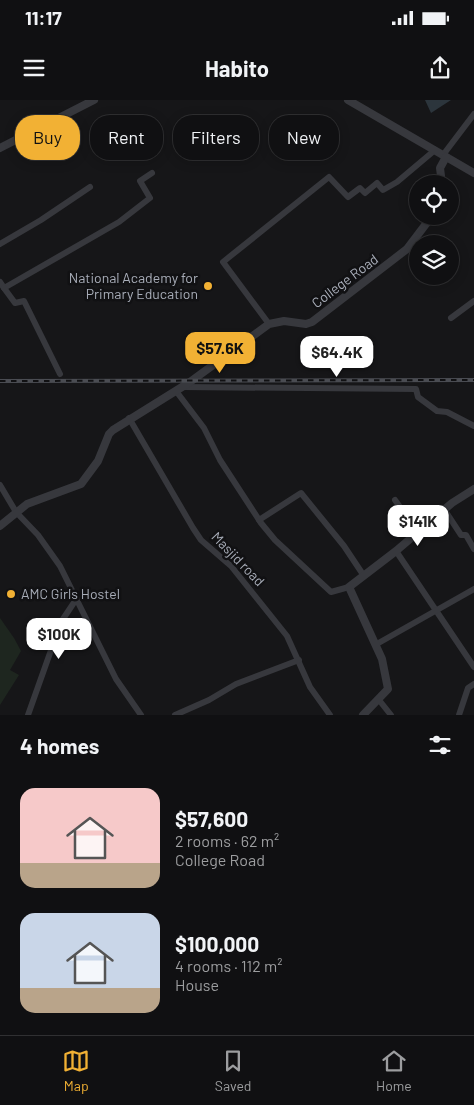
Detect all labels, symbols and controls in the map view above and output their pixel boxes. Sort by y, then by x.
text: 11:17 [25,6,62,29]
icon: menu [20,54,48,82]
icon: share [426,54,454,82]
text: Habito [205,55,269,81]
chip: Buy [15,115,80,160]
chip: Rent [90,115,163,160]
chip: Filters [173,115,259,160]
chip: New [269,115,339,160]
map controls [409,175,459,285]
button: locate [409,175,459,225]
button: layers [409,235,459,285]
street label: College Road [308,250,381,311]
place label: National Academy for Primary Education [69,269,198,302]
marker: National Academy for Primary Education [202,280,214,292]
pin: $57.6K [179,332,261,374]
pin: $64.4K [296,336,378,378]
text: $57.6K [196,338,244,357]
text: $64.4K [311,342,363,361]
pin: $141K [383,504,453,547]
text: $141K [399,511,437,530]
street label: Masjid road [208,528,268,589]
place label: AMC Girls Hostel [21,585,120,602]
marker: AMC Girls Hostel [5,588,17,600]
pin: $100K [24,618,94,660]
text: $100K [37,624,81,643]
icon: filters [426,731,454,759]
text: 4 homes [20,733,99,758]
text: $57,600 [175,806,248,831]
icon: home [60,808,120,868]
text: 2 rooms · 62 m² [175,831,279,850]
text: College Road [175,850,265,869]
text: $100,000 [175,931,259,956]
icon: home [60,933,120,993]
text: 4 rooms · 112 m² [175,956,282,975]
text: House [175,975,219,994]
tab: Map [62,1047,90,1094]
tab: Saved [215,1047,252,1094]
tab: Home [376,1047,412,1094]

